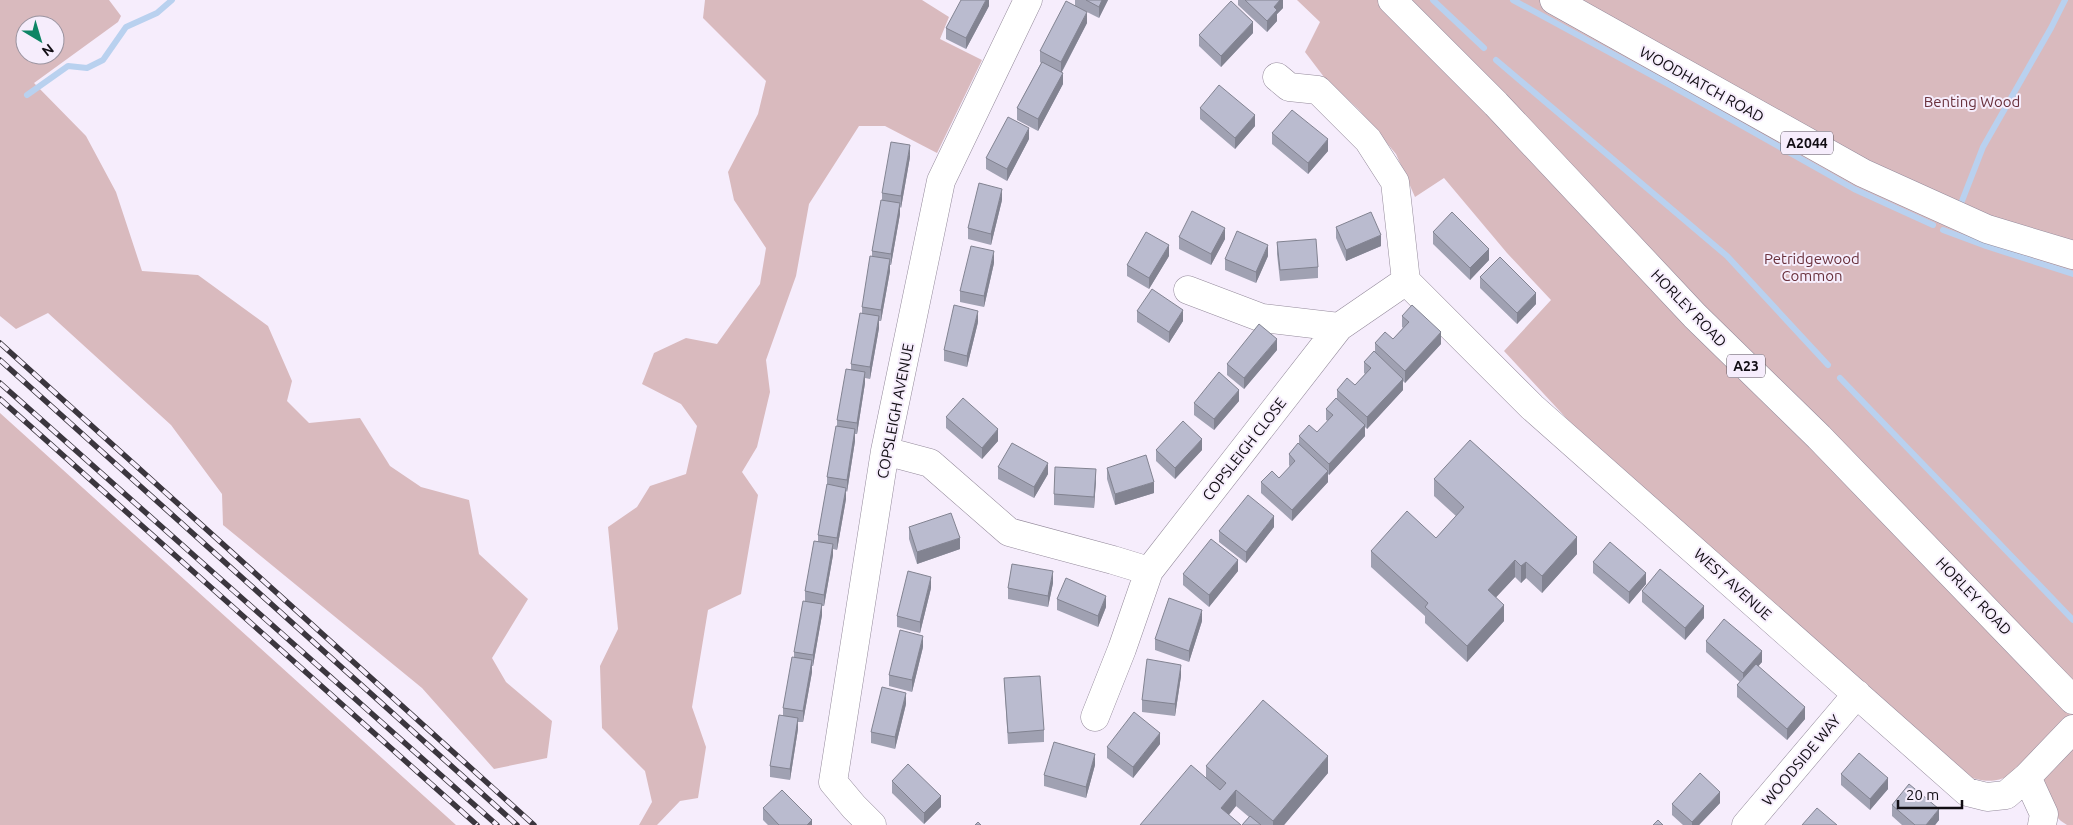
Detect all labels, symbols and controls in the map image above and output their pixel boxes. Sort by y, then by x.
north arrow [15,15,65,65]
text: N [39,41,57,60]
street label: WOODHATCH ROAD [1637,43,1767,125]
park label: Benting Wood [1924,93,2020,110]
road number: A2044 [1781,132,1833,154]
park label: Petridgewood Common [1764,250,1860,284]
street label: HORLEY ROAD [1648,266,1730,350]
street label: COPSLEIGH AVENUE [874,342,916,480]
road number: A23 [1727,354,1765,378]
street label: COPSLEIGH CLOSE [1199,394,1289,504]
street label: WEST AVENUE [1691,545,1775,623]
street label: HORLEY ROAD [1933,554,2015,638]
street label: WOODSIDE WAY [1758,711,1844,809]
scale bar [1898,778,1962,810]
text: 20 m [1906,786,1939,803]

